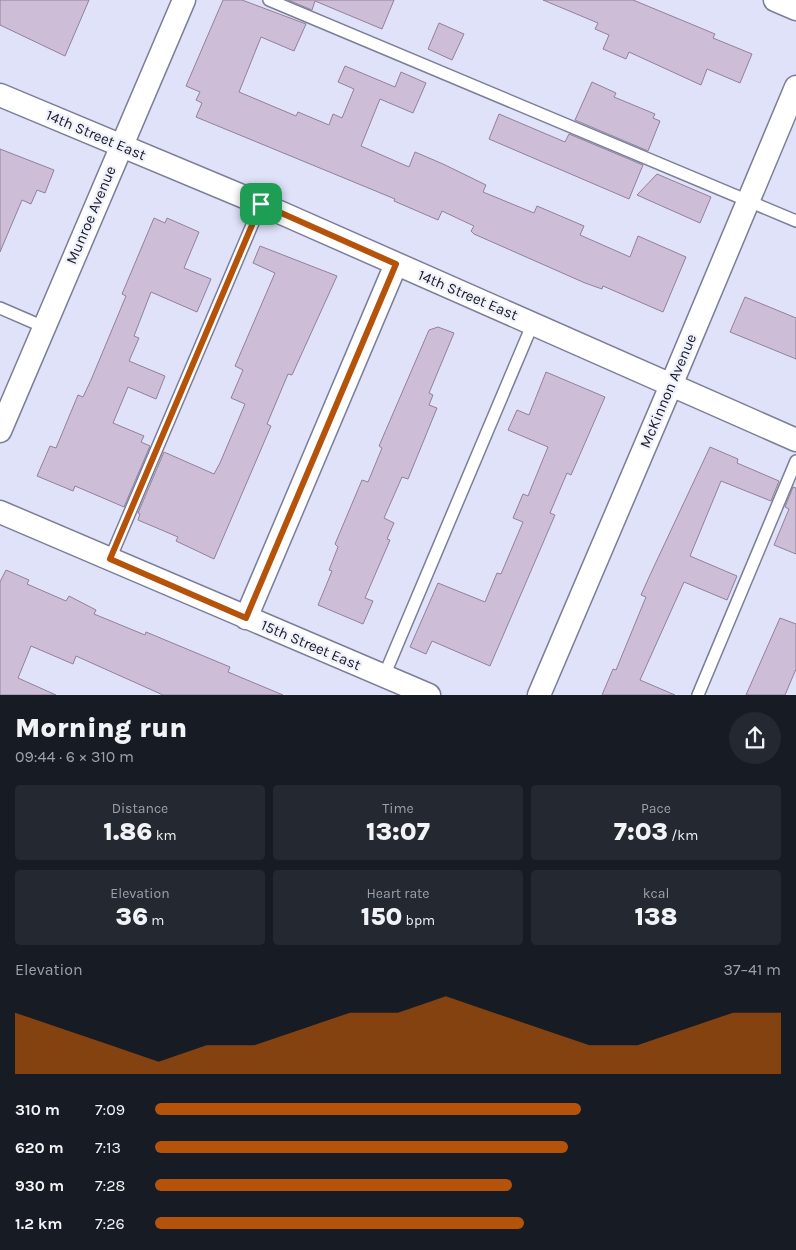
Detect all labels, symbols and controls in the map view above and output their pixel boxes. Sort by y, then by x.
street label: 14th Street East [43,106,149,164]
street label: Munroe Avenue [62,163,120,267]
pin [240,183,282,225]
icon: arrive [247,190,275,218]
street label: 14th Street East [415,266,521,324]
street label: McKinnon Avenue [636,331,700,451]
street label: 15th Street East [258,616,364,674]
text: Morning run [15,711,187,744]
button: share [729,712,781,764]
text: 09:44 · 6 × 310 m [15,747,134,766]
text: Distance [112,800,168,817]
text: Time [382,800,414,817]
text: Pace [641,800,671,817]
text: 1.86 [103,817,152,846]
text: 13:07 [366,817,430,846]
text: 7:03 [614,817,668,846]
text: km [152,827,177,844]
text: /km [668,827,698,844]
text: Elevation [110,885,170,902]
text: Heart rate [366,885,430,902]
text: kcal [643,885,669,902]
text: 36 [116,902,148,931]
text: 150 [361,902,402,931]
text: 138 [635,902,677,931]
text: m [148,912,164,929]
text: bpm [402,912,435,929]
text: Elevation [15,960,83,979]
text: 37–41 m [723,960,781,979]
text: 310 m [15,1100,60,1119]
text: 7:09 [95,1100,125,1119]
text: 620 m [15,1138,64,1157]
text: 7:13 [95,1138,121,1157]
text: 930 m [15,1176,64,1195]
text: 7:28 [95,1176,125,1195]
text: 1.2 km [15,1214,63,1233]
text: 7:26 [95,1214,125,1233]

